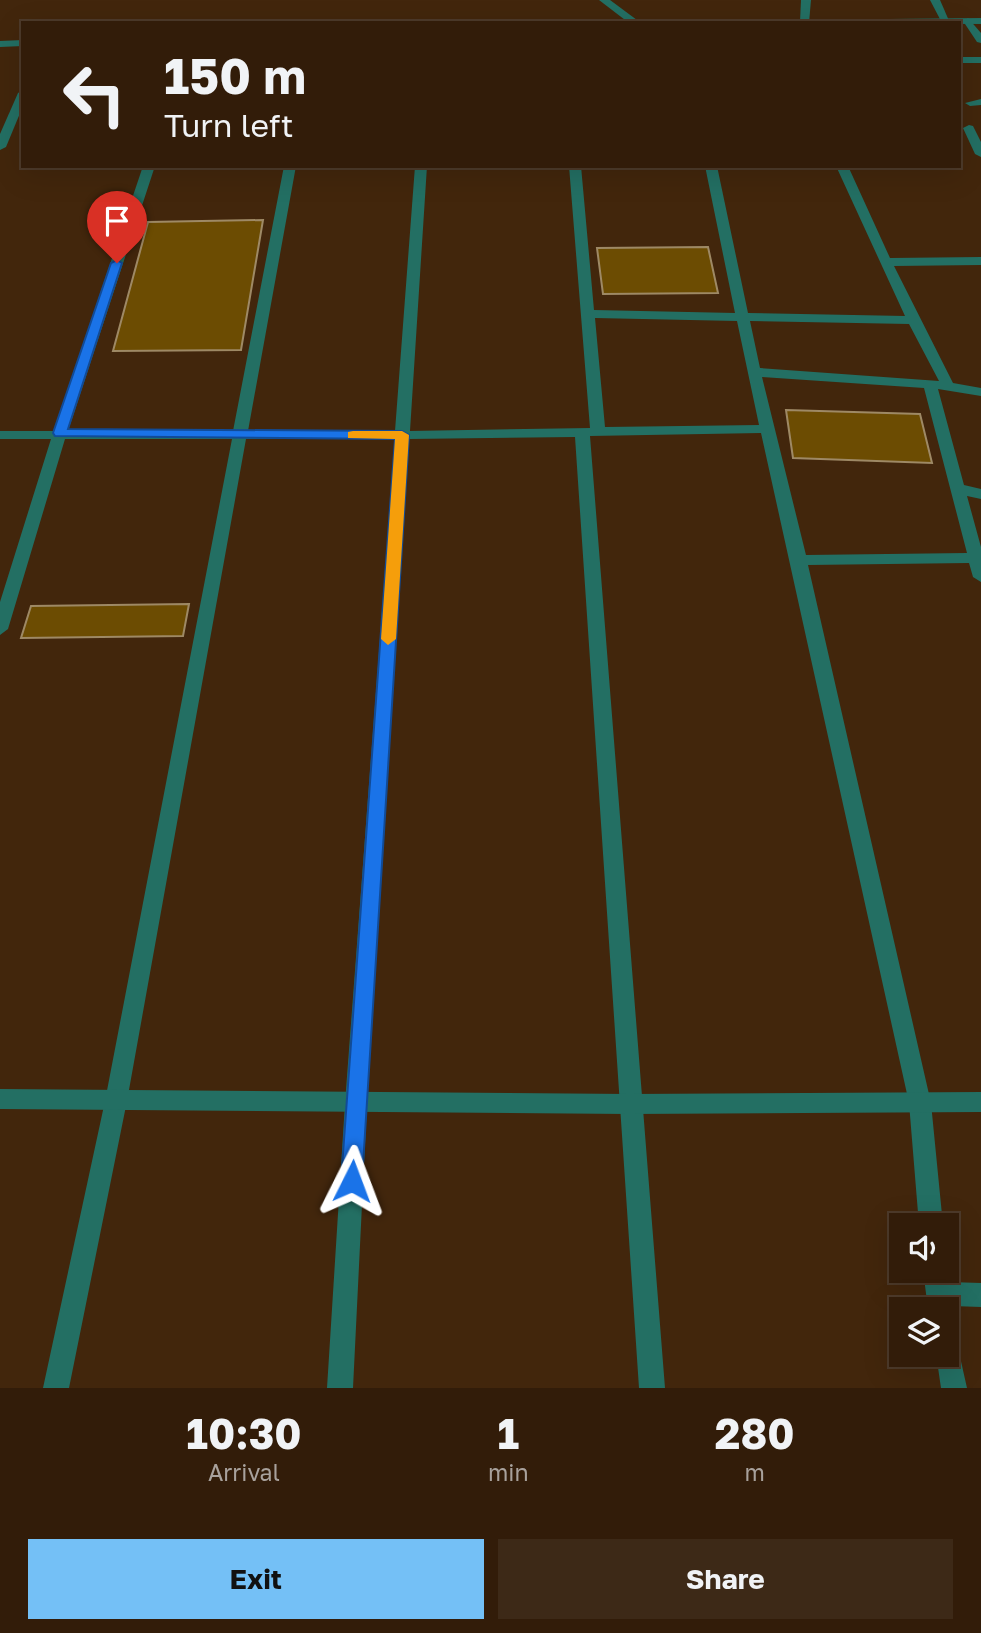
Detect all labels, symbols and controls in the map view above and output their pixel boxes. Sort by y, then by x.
text: 150 m [164,46,306,105]
icon: left [49,49,140,140]
text: Turn left [164,106,293,144]
pin [87,191,147,263]
icon: arrive [98,202,136,240]
position arrow [315,1144,389,1218]
map controls [889,1213,959,1367]
button: sound [889,1213,959,1283]
button: layers [889,1297,959,1367]
text: 10:30 [186,1408,302,1458]
text: 1 [497,1408,519,1458]
text: 280 [715,1408,795,1458]
text: Arrival [208,1458,280,1486]
text: min [488,1458,529,1486]
text: m [745,1458,765,1486]
button: Exit [28,1539,484,1619]
button: Share [498,1539,953,1619]

